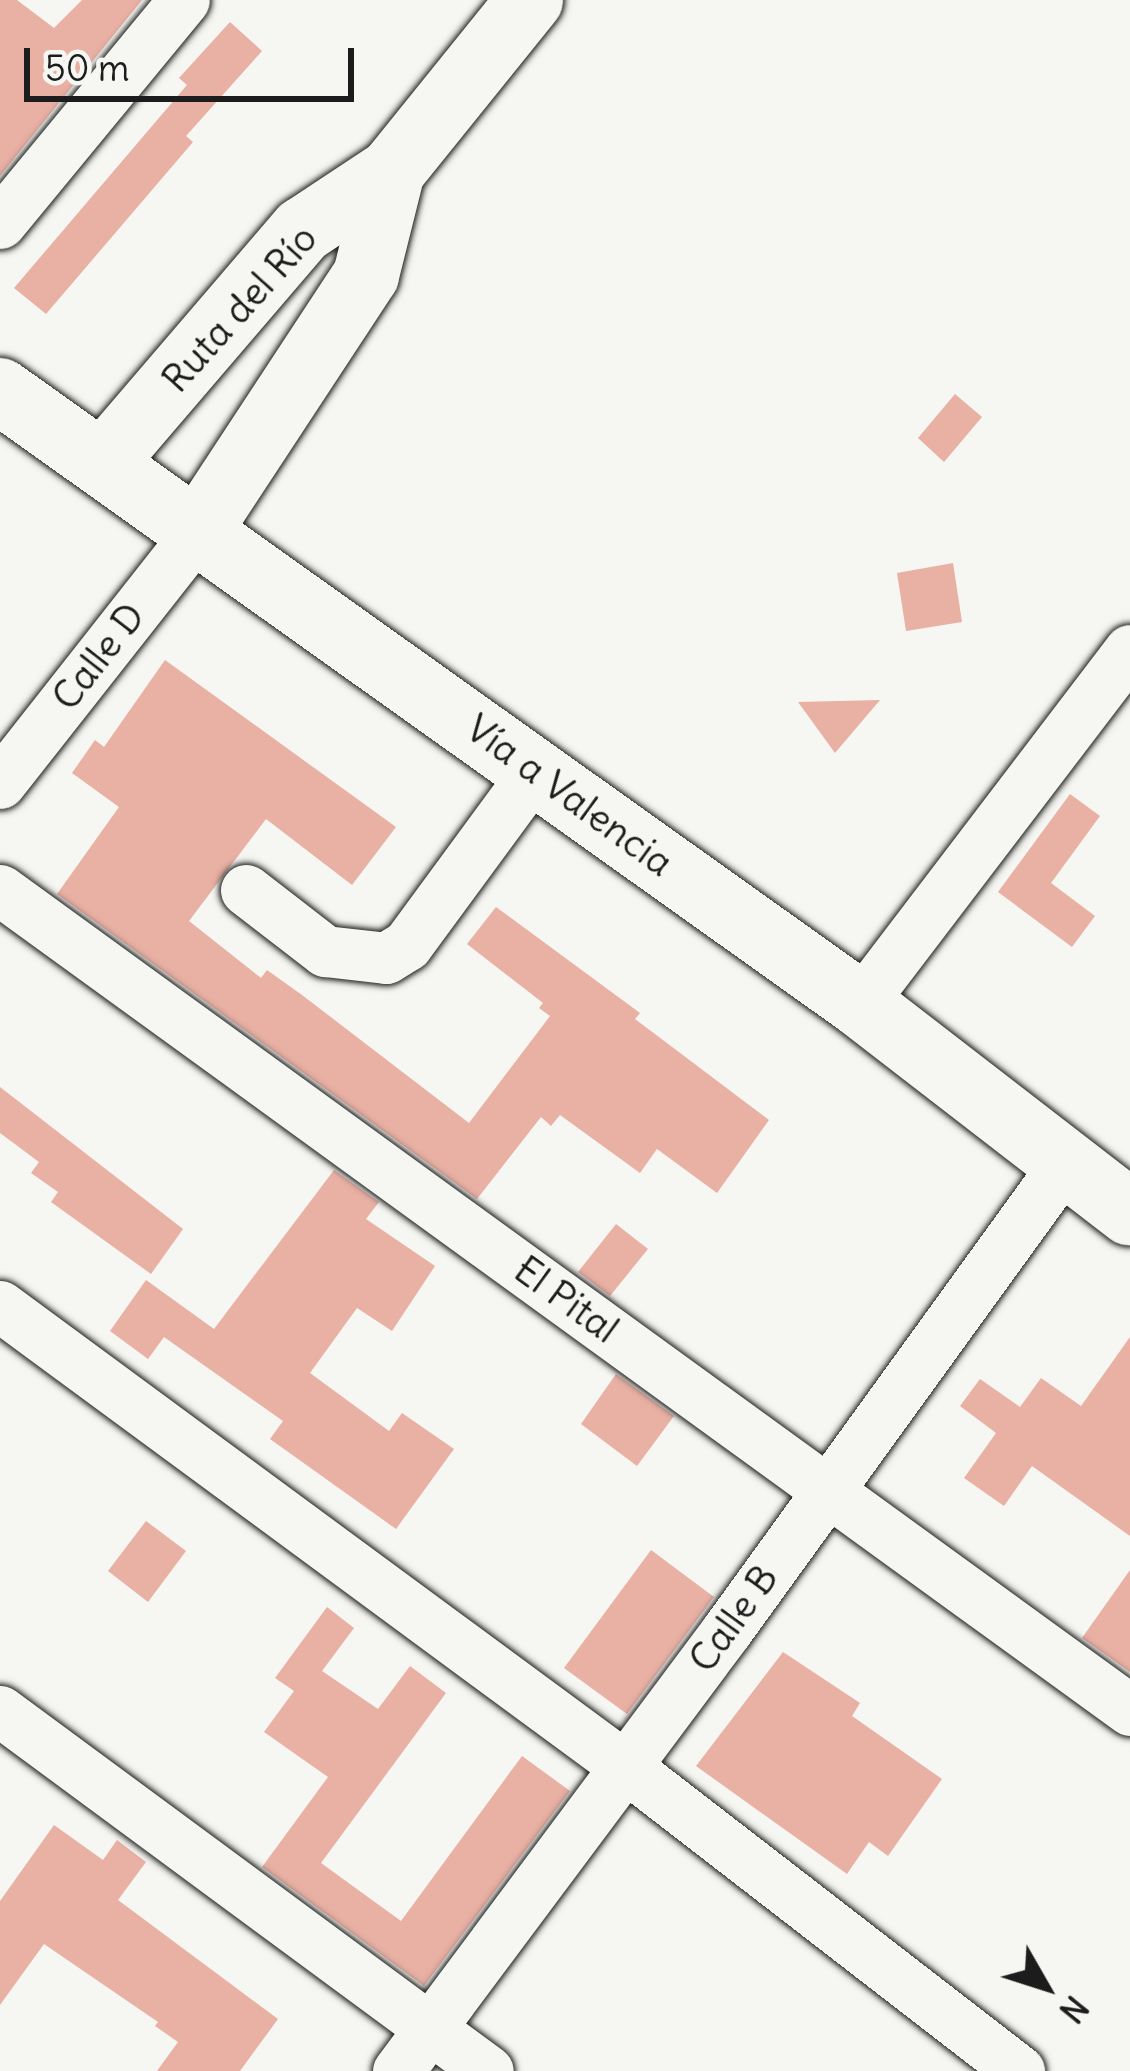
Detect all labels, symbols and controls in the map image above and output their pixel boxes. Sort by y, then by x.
scale bar [30,24,360,98]
text: 50 m [45,46,130,91]
street label: Ruta del Río [153,216,327,402]
street label: Calle D [43,594,155,720]
street label: Vía a Valencia [456,705,682,887]
street label: El Pital [505,1247,627,1353]
street label: Calle B [680,1556,788,1682]
north arrow [986,1927,1106,2047]
text: N [1050,1988,1097,2032]

